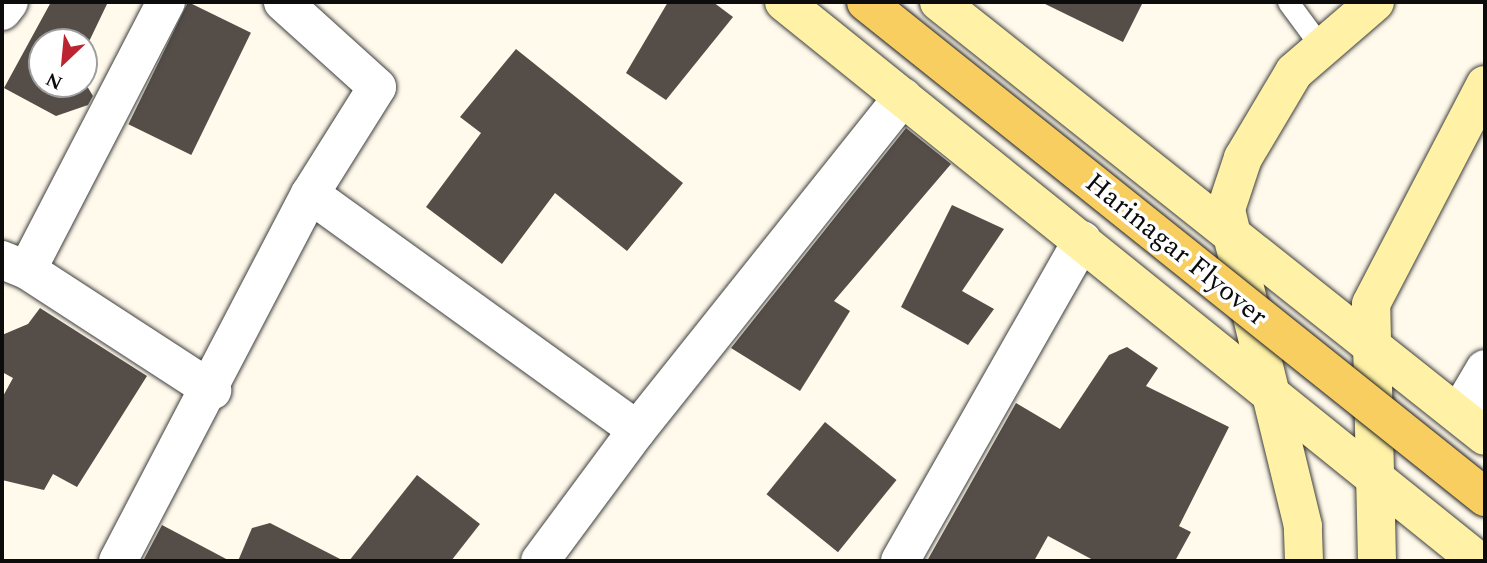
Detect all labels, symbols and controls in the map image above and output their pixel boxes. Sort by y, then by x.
north arrow [28,28,98,98]
text: N [41,64,68,97]
street label: Harinagar Flyover [1078,166,1274,334]

